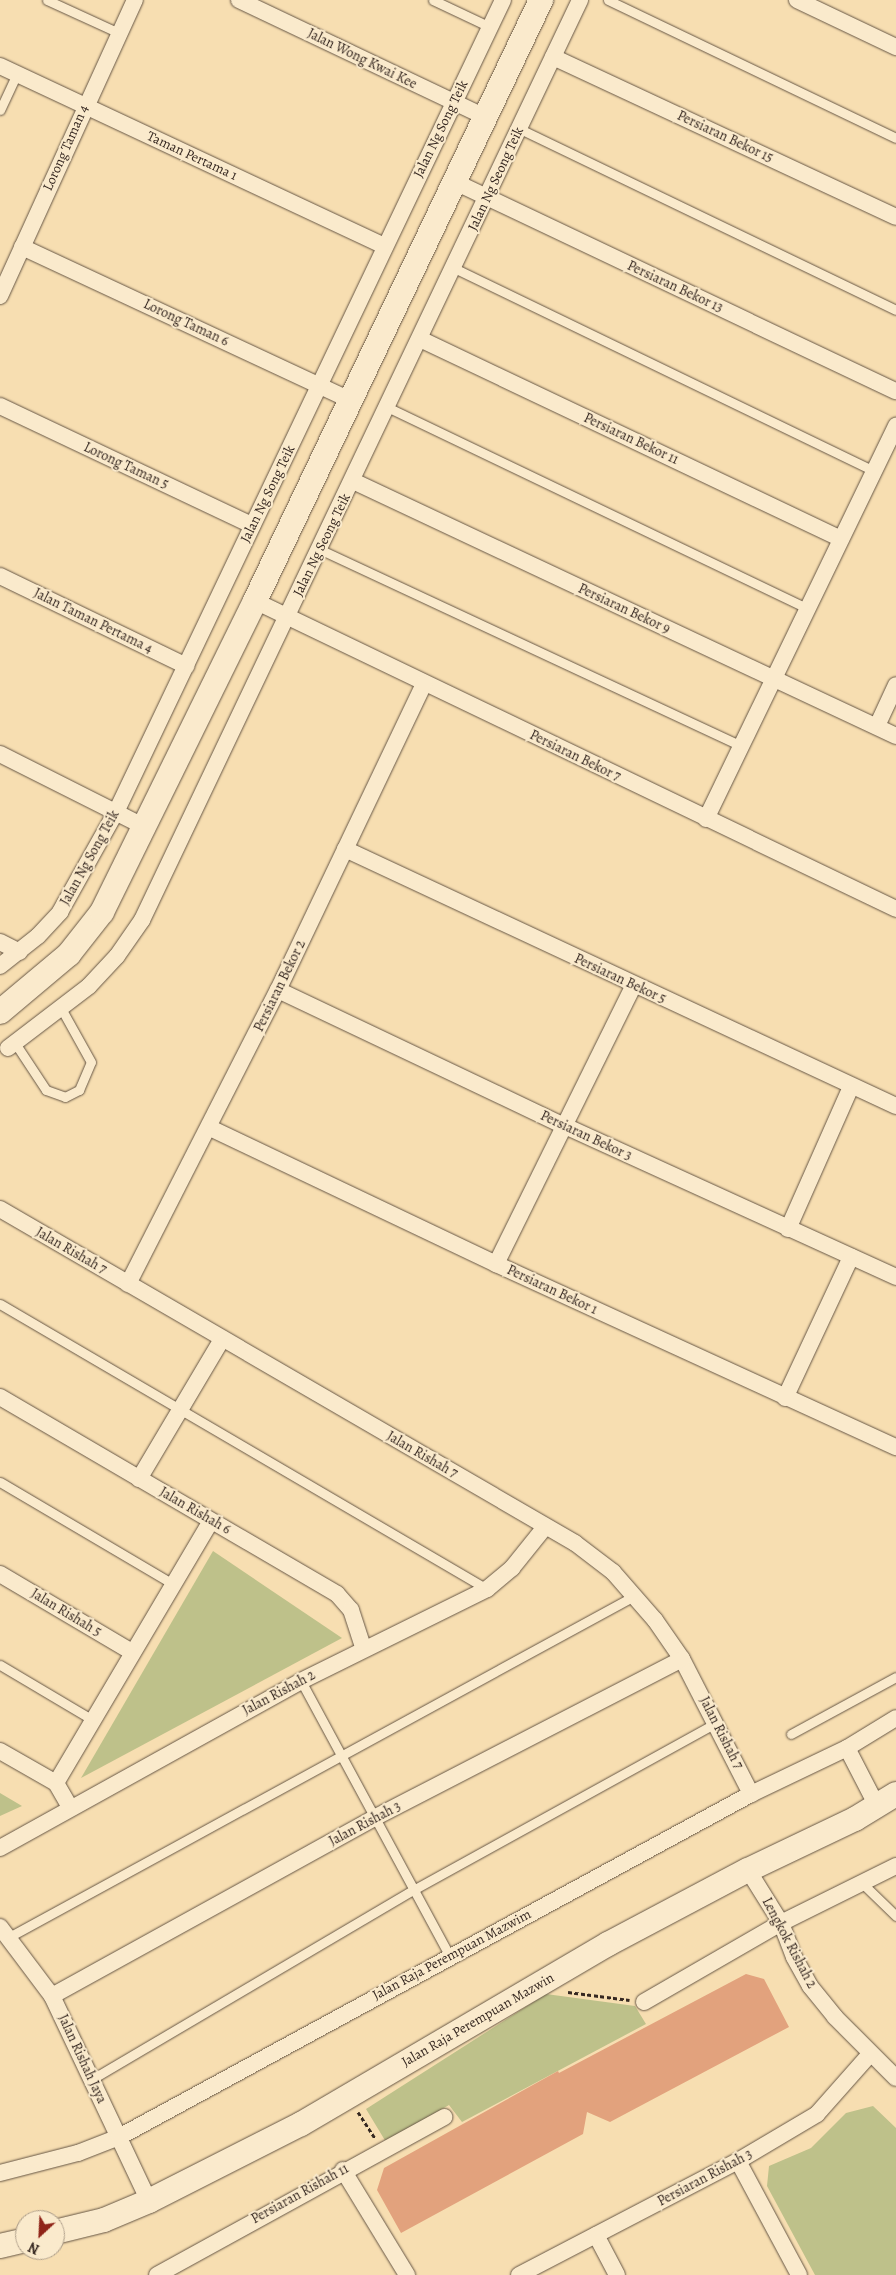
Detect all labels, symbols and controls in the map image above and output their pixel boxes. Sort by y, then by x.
street label: Jalan Wong Kwai Kee [305,25,419,93]
street label: Jalan Ng Song Teik [410,78,472,180]
street label: Lorong Taman 4 [40,102,92,194]
street label: Persiaran Bekor 15 [674,107,776,167]
street label: Jalan Ng Seong Teik [465,124,527,234]
street label: Taman Pertama 1 [144,128,240,184]
street label: Persiaran Bekor 13 [624,257,726,317]
street label: Lorong Taman 6 [141,296,231,350]
street label: Persiaran Bekor 11 [581,410,681,468]
street label: Lorong Taman 5 [81,439,171,493]
street label: Jalan Ng Song Teik [237,443,299,545]
street label: Jalan Ng Seong Teik [290,491,354,599]
street label: Persiaran Bekor 9 [575,580,673,638]
street label: Jalan Taman Pertama 4 [31,585,155,657]
street label: Persiaran Bekor 7 [527,727,623,785]
street label: Jalan Ng Song Teik [57,807,123,909]
street label: Persiaran Bekor 2 [251,937,309,1035]
street label: Persiaran Bekor 5 [571,950,669,1008]
street label: Persiaran Bekor 3 [538,1107,634,1165]
street label: Jalan Rishah 7 [33,1224,109,1278]
street label: Persiaran Bekor 1 [504,1262,600,1318]
street label: Jalan Rishah 7 [384,1428,460,1482]
street label: Jalan Rishah 6 [156,1484,234,1538]
street label: Jalan Rishah 5 [28,1585,104,1641]
street label: Jalan Rishah 2 [240,1667,318,1719]
street label: Jalan Rishah 7 [696,1694,746,1772]
street label: Jalan Rishah 3 [326,1798,404,1850]
street label: Lengkok Rishah 2 [758,1895,820,1991]
street label: Jalan Raja Perempuan Mazwim [370,1906,534,2004]
street label: Jalan Raja Perempuan Mazwin [399,1969,557,2071]
street label: Jalan Rishah Jaya [54,2012,110,2106]
street label: Persiaran Rishah 3 [655,2146,755,2210]
street label: Persiaran Rishah 11 [248,2160,352,2228]
north arrow [15,2210,65,2260]
text: N [25,2237,43,2259]

